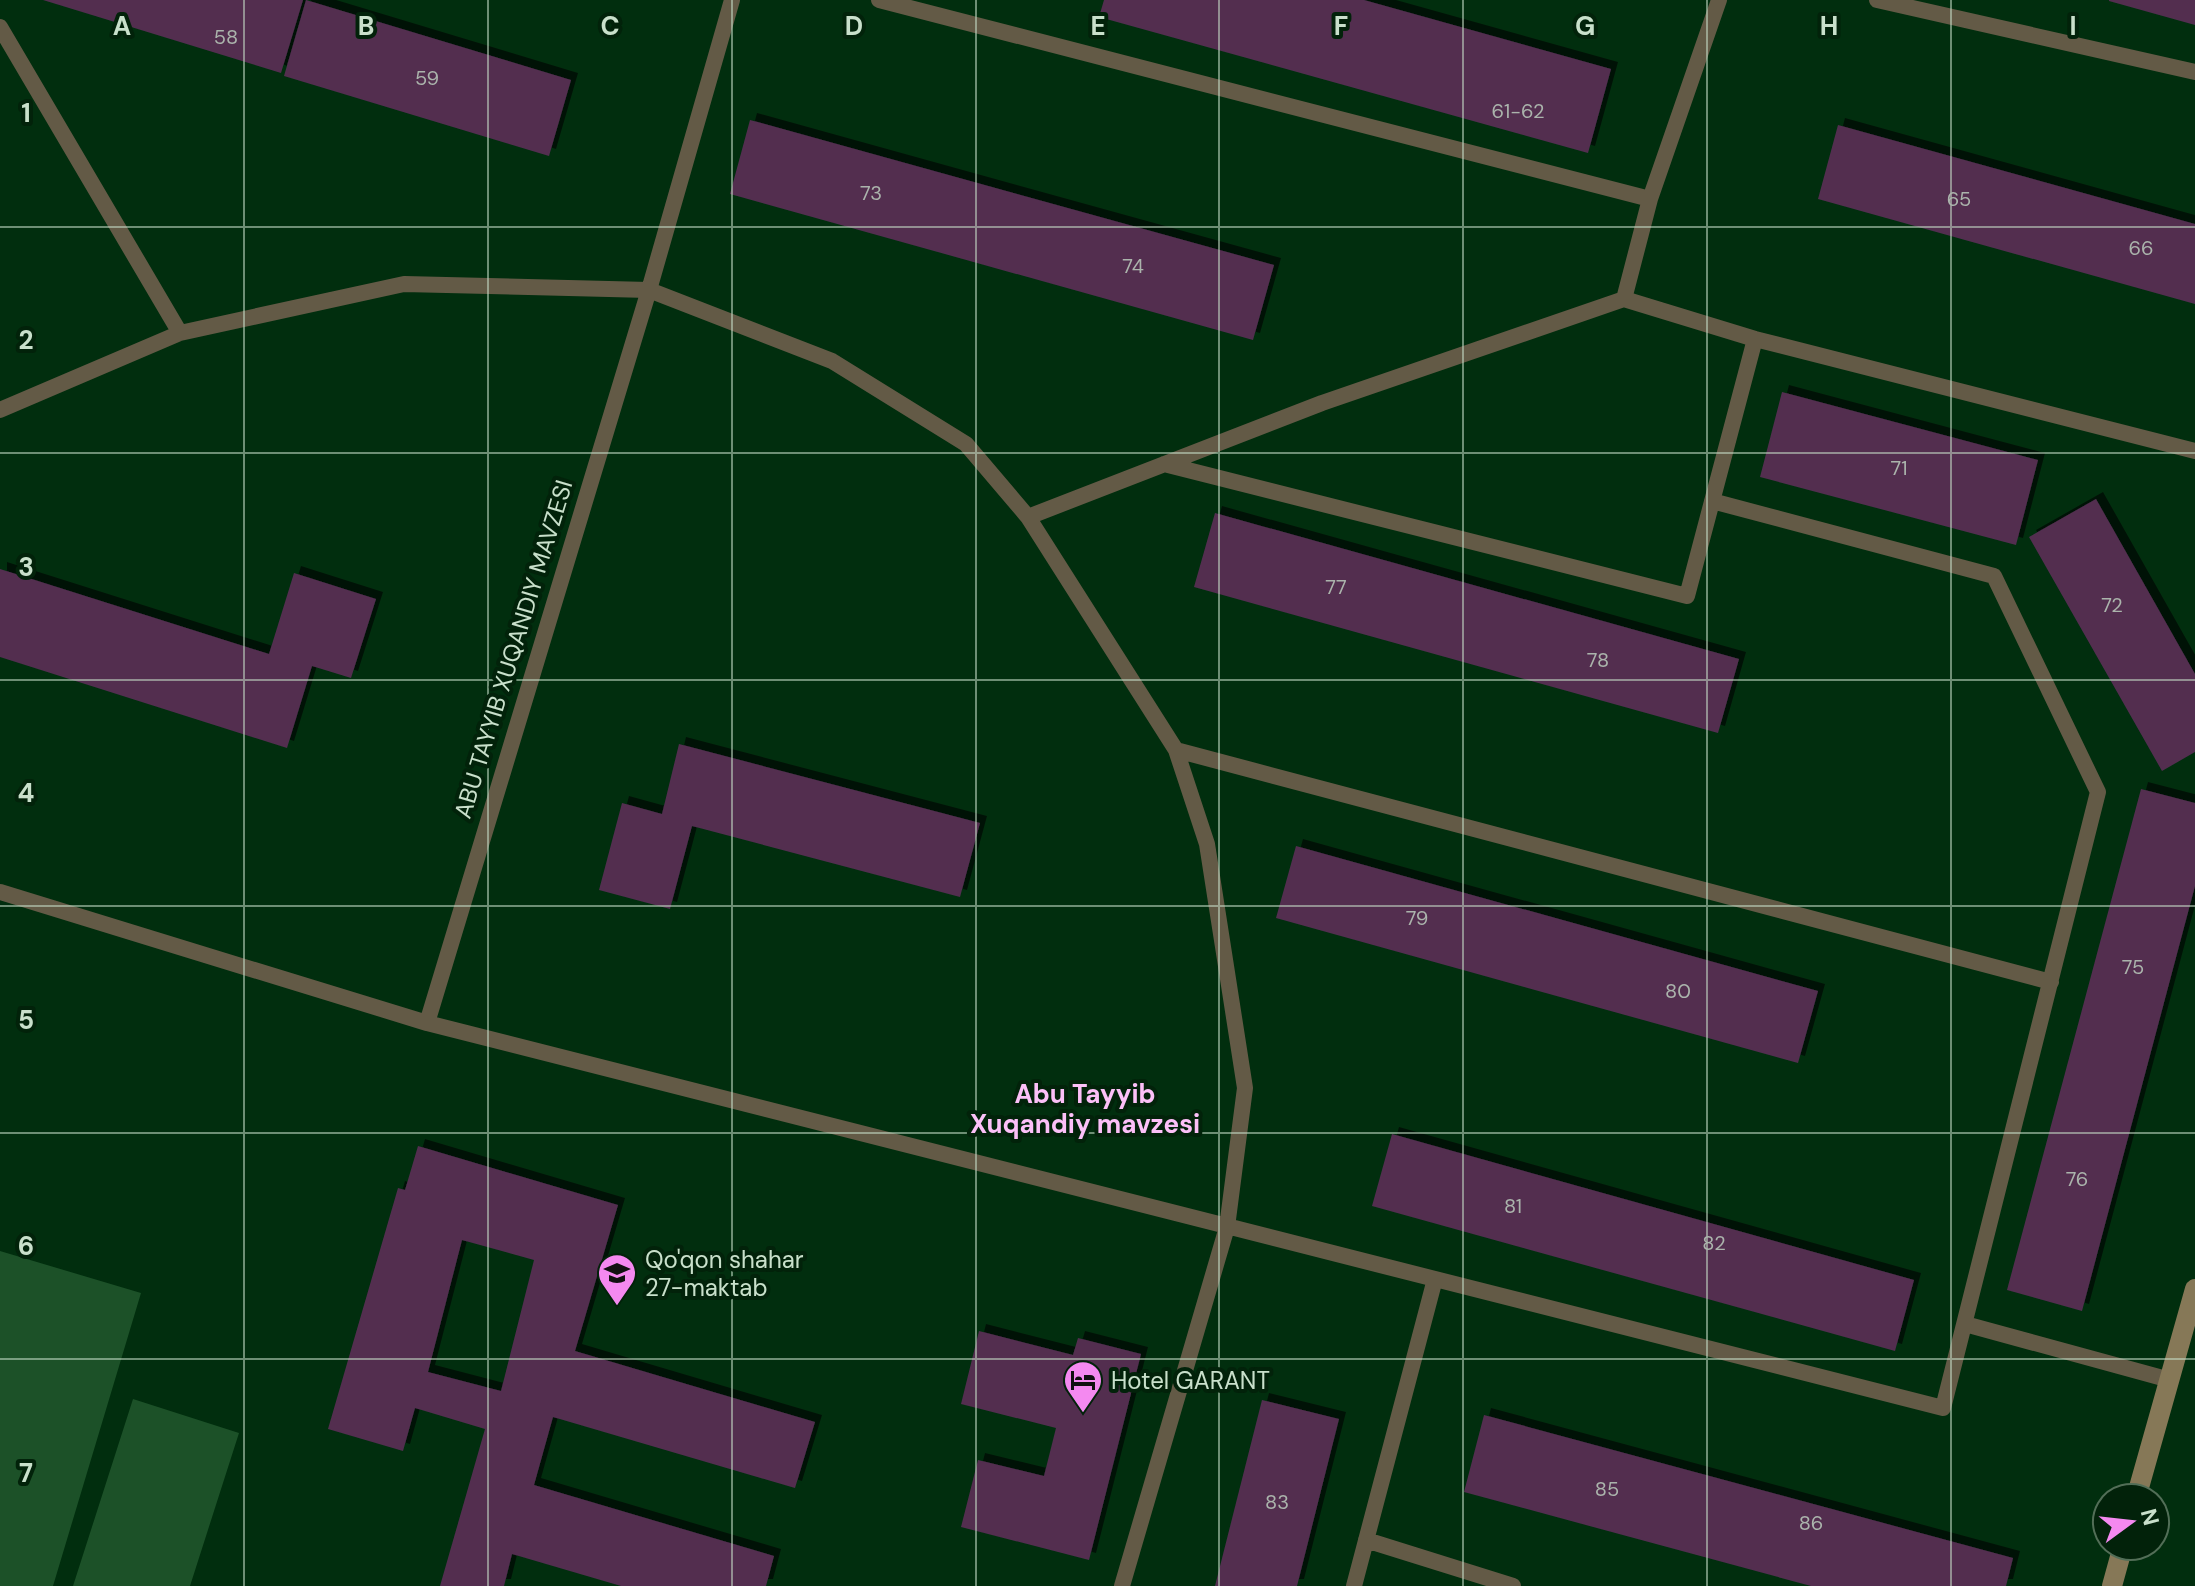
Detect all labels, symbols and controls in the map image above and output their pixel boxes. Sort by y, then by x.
text: A [113,9,131,43]
text: B [358,9,374,43]
text: C [600,9,620,43]
text: D [845,9,863,43]
text: E [1090,9,1106,43]
text: F [1334,9,1348,43]
text: G [1575,9,1595,43]
text: H [1820,9,1838,43]
text: I [2069,9,2077,43]
house number: 58 [214,24,238,50]
house number: 59 [415,65,439,91]
text: 1 [21,96,31,130]
house number: 61-62 [1491,98,1545,124]
house number: 73 [860,180,882,206]
house number: 65 [1947,186,1971,212]
house number: 66 [2128,235,2154,261]
house number: 74 [1122,253,1144,279]
text: 2 [18,323,34,357]
house number: 71 [1891,455,1908,481]
street label: ABU TAYYIB XUQANDIY MAVZESI [447,476,579,822]
text: 3 [18,550,34,584]
house number: 77 [1325,574,1347,600]
house number: 72 [2101,592,2123,618]
house number: 78 [1587,647,1609,673]
text: 4 [18,776,34,810]
house number: 79 [1406,905,1428,931]
house number: 75 [2122,954,2144,980]
house number: 80 [1665,978,1691,1004]
text: 5 [18,1003,34,1037]
district label: Abu Tayyib Xuqandiy mavzesi [970,1077,1200,1141]
house number: 76 [2066,1166,2088,1192]
house number: 81 [1504,1193,1522,1219]
text: 6 [18,1229,34,1263]
house number: 82 [1702,1230,1726,1256]
place label: Qo'qon shahar 27-maktab [645,1244,804,1303]
school or university icon: Qo'qon shahar 27-maktab [596,1252,638,1307]
hotel icon: Hotel GARANT [1062,1359,1104,1414]
place label: Hotel GARANT [1111,1365,1270,1396]
text: 7 [19,1456,33,1490]
house number: 85 [1595,1476,1619,1502]
north arrow [2091,1482,2171,1562]
house number: 83 [1265,1489,1289,1515]
text: N [2134,1505,2166,1528]
house number: 86 [1799,1510,1823,1536]

